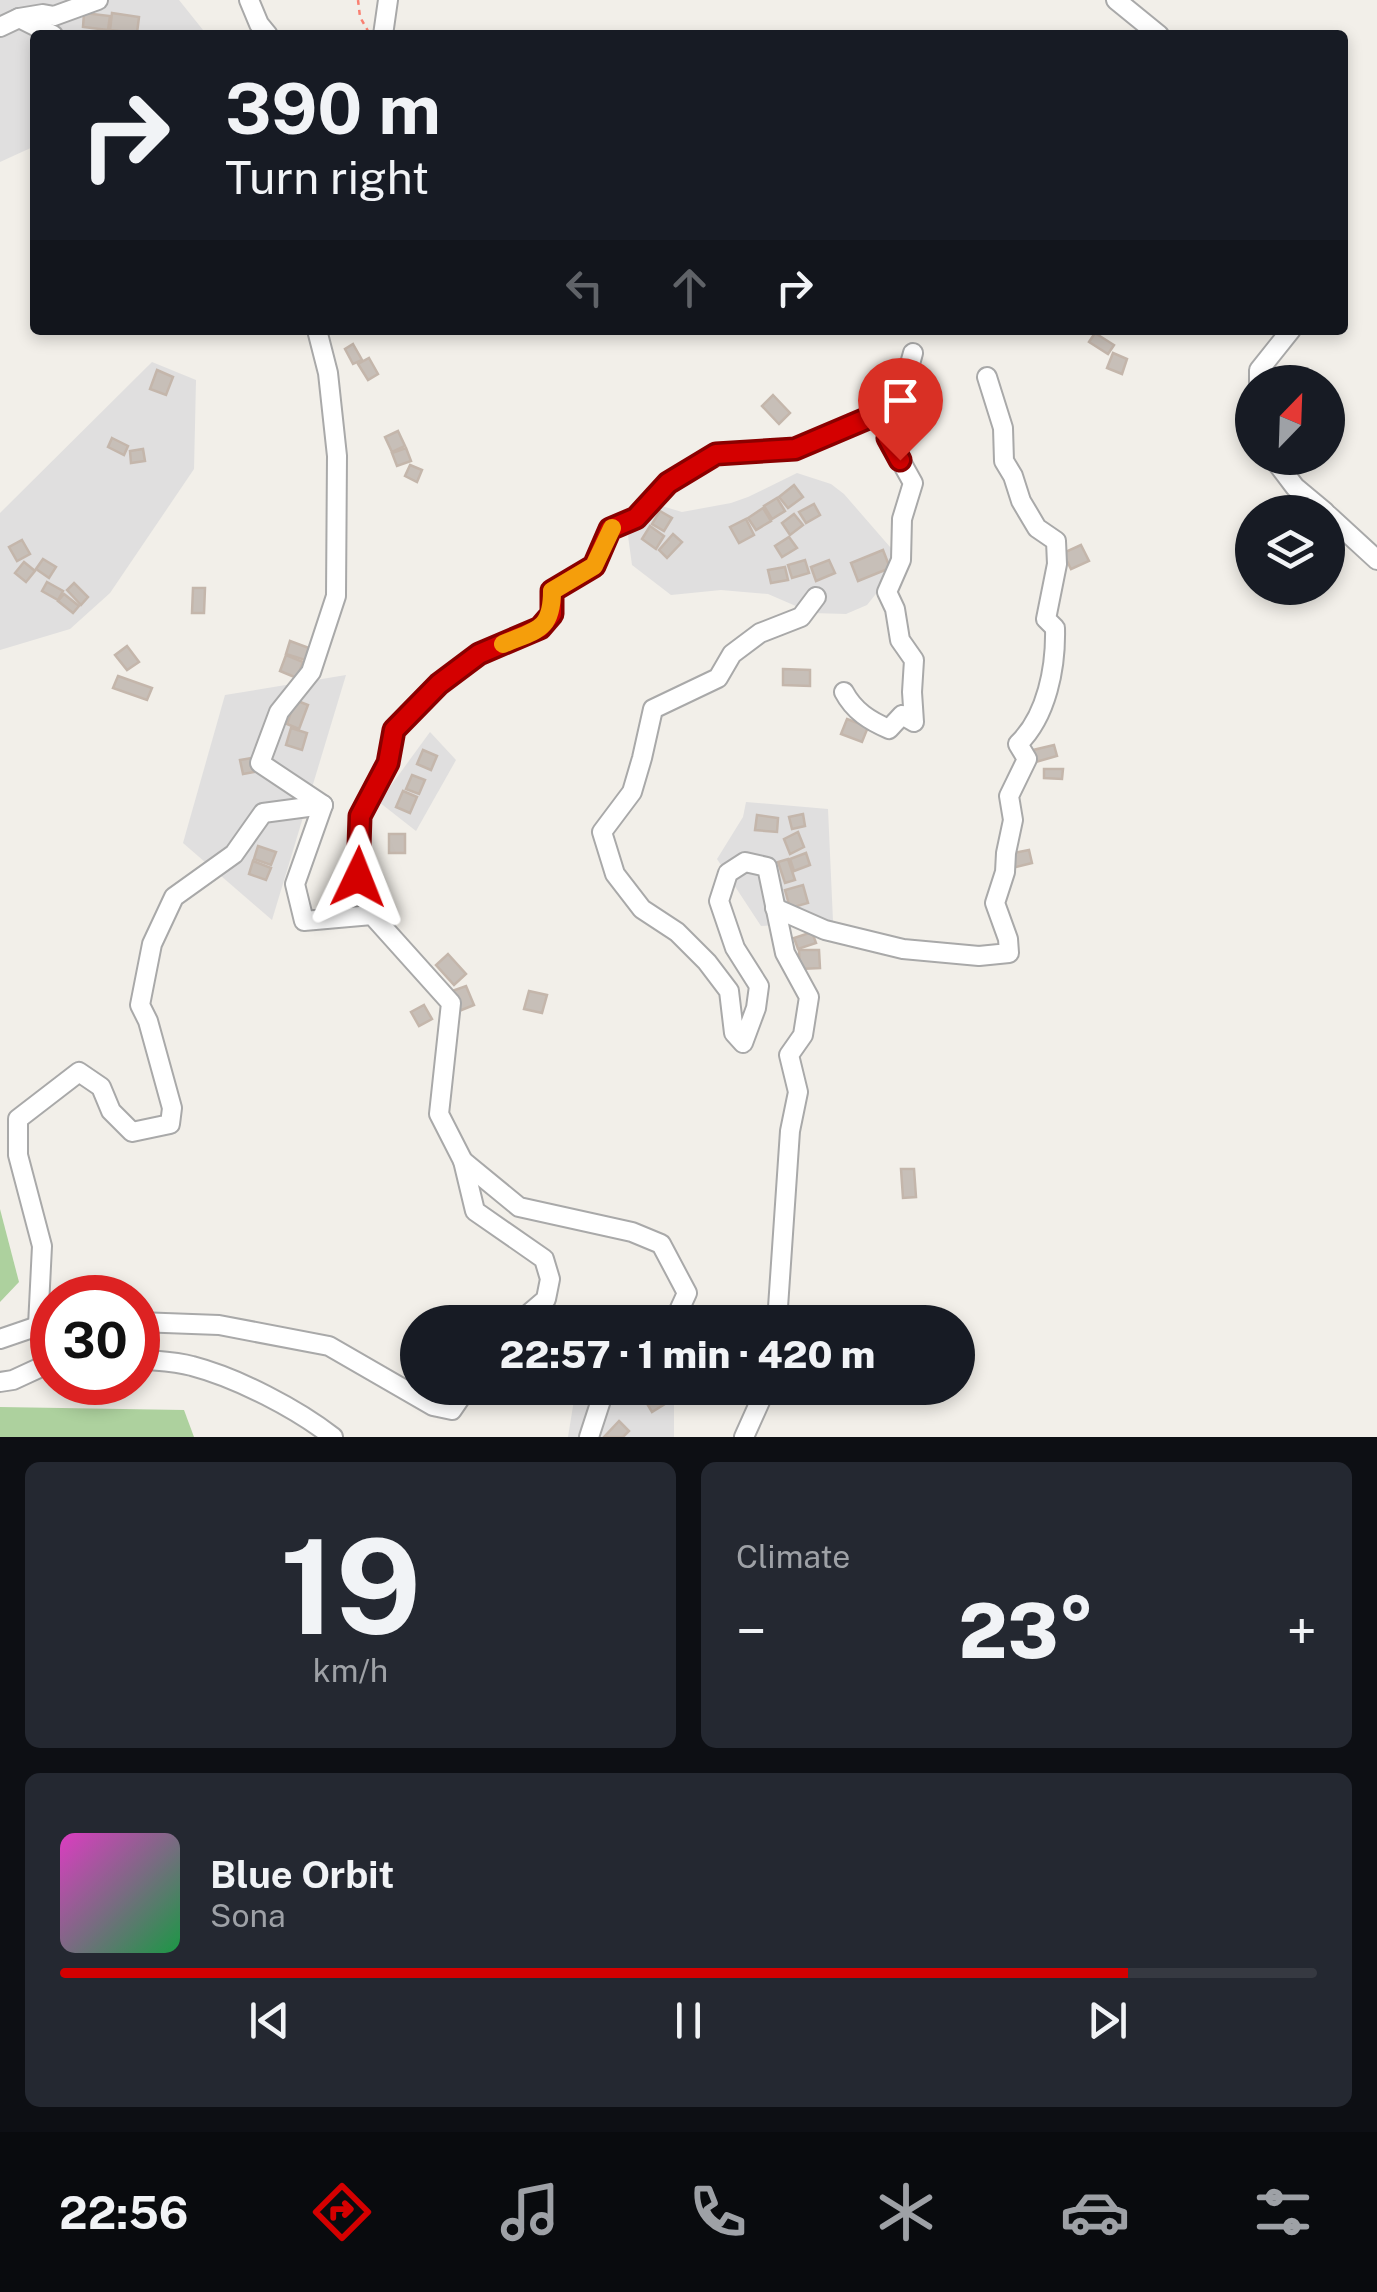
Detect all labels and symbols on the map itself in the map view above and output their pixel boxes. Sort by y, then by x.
pin [858,358,943,461]
north arrow [1235,365,1345,475]
position arrow [306,825,410,929]
speed limit sign: 30 [30,1275,160,1405]

